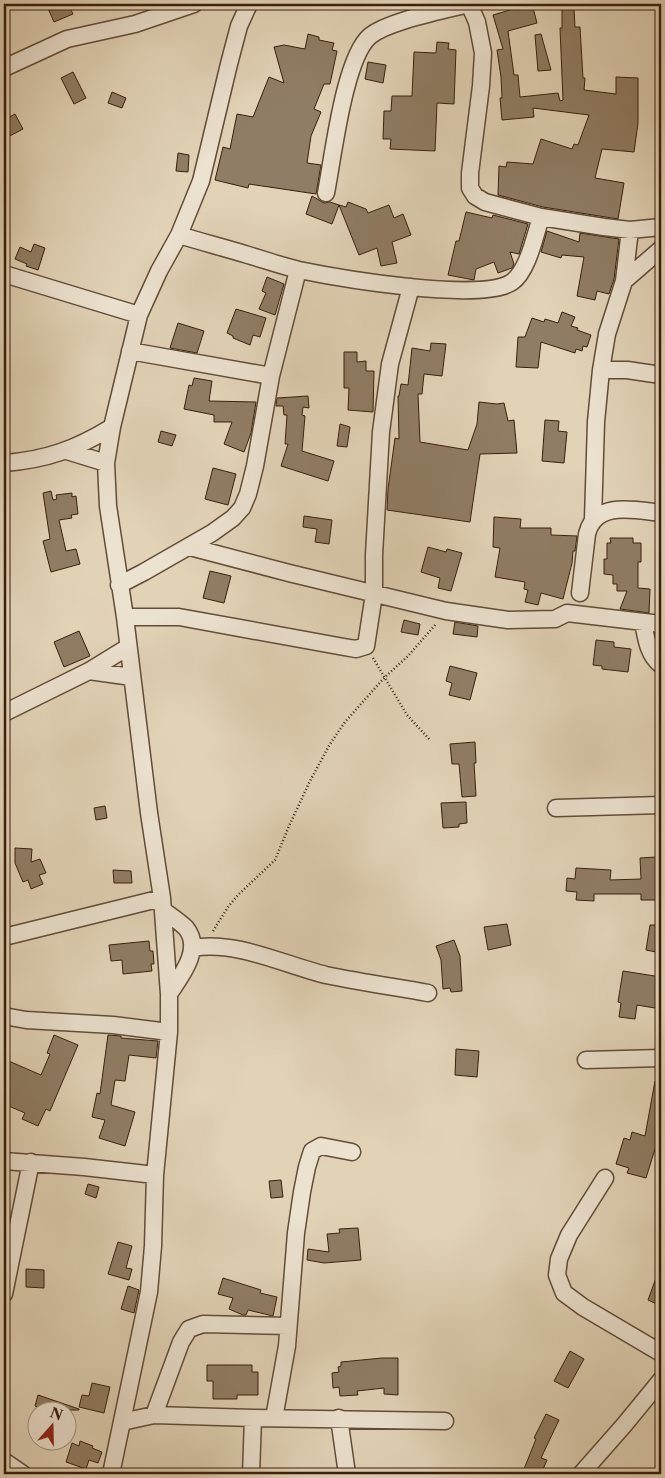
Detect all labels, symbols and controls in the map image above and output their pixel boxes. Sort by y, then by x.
north arrow [28,1400,78,1450]
text: N [48,1403,65,1424]

